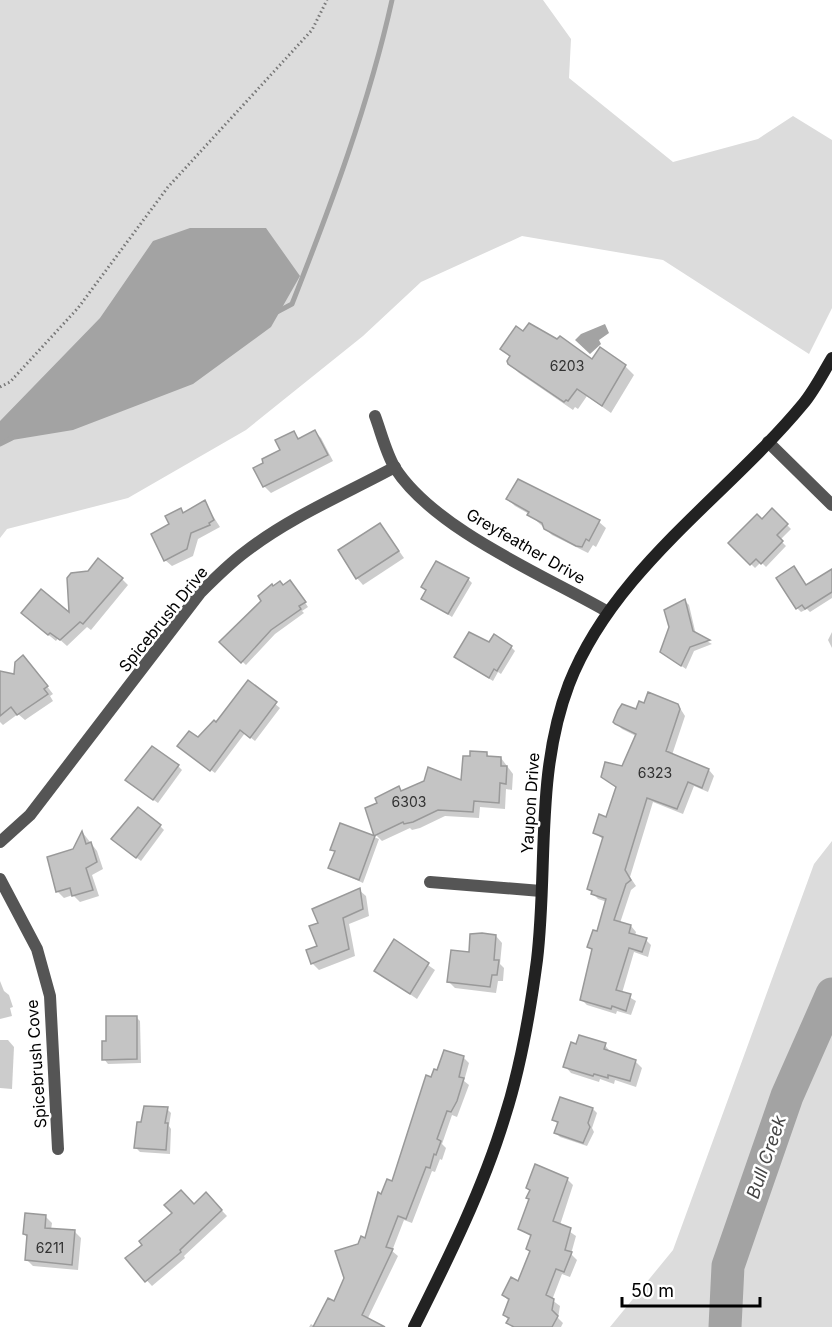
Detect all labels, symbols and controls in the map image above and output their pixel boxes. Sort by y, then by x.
house number: 6203 [550,357,584,374]
street label: Greyfeather Drive [463,504,589,588]
street label: Spicebrush Drive [114,562,212,676]
street label: Yaupon Drive [516,752,544,854]
house number: 6323 [638,764,672,781]
house number: 6303 [392,793,426,810]
street label: Spicebrush Cove [22,999,50,1129]
water label: Bull Creek [742,1112,790,1201]
house number: 6211 [36,1239,64,1256]
scale bar [622,1270,760,1308]
text: 50 m [631,1280,674,1301]

